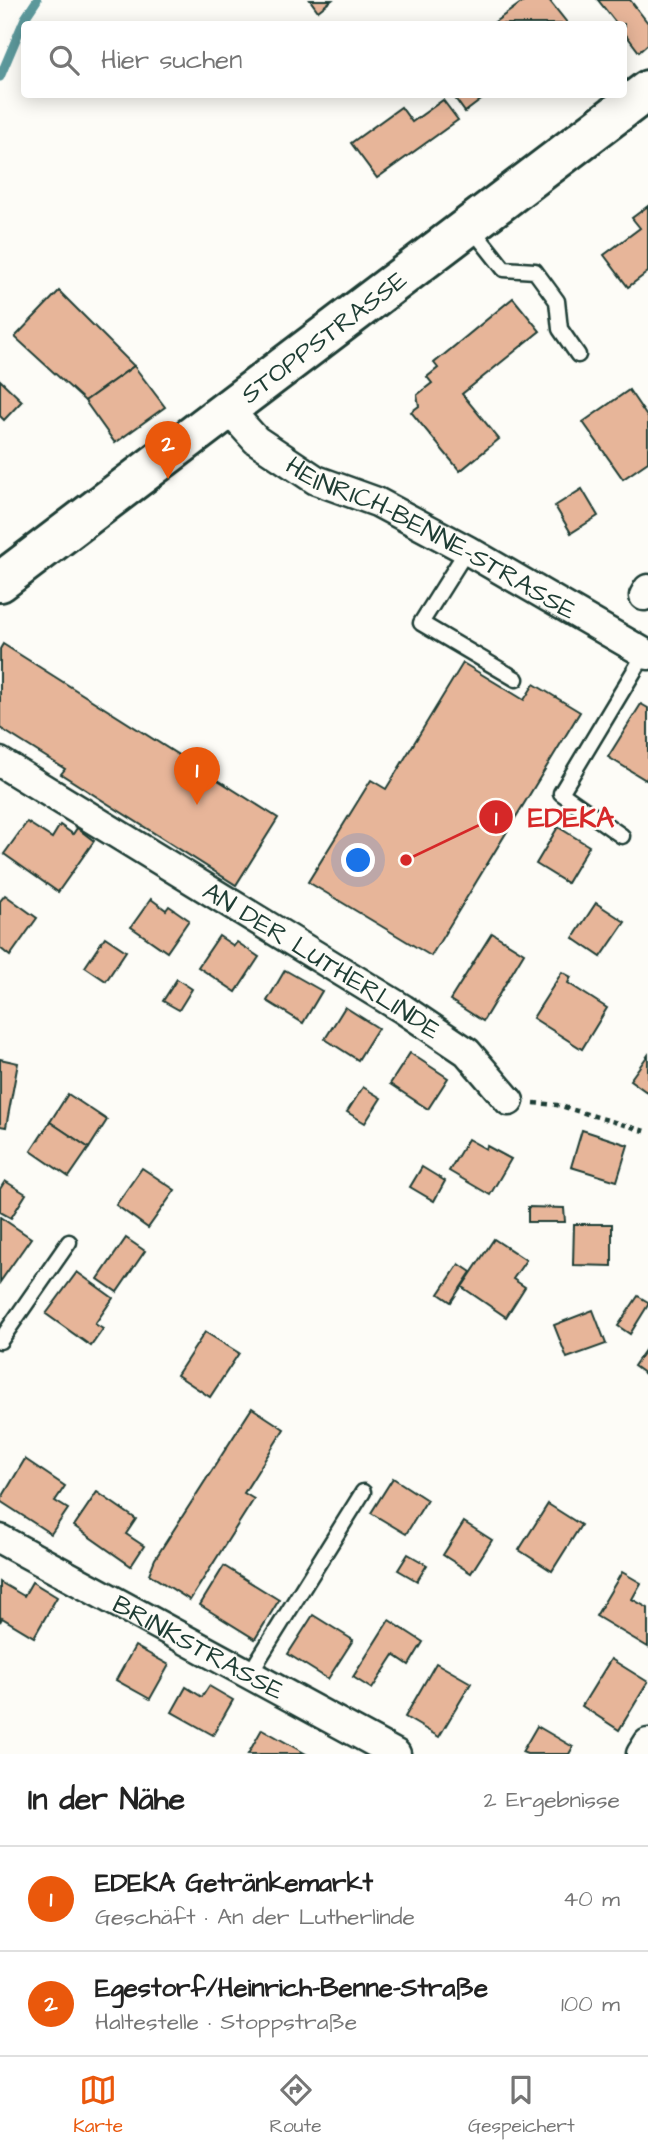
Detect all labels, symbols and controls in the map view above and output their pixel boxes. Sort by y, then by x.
search box [21,21,627,98]
icon: search [45,41,83,79]
text: Hier suchen [101,42,242,78]
street label: STOPPSTRASSE [233,262,415,412]
pin: 2 [145,421,191,479]
street label: HEINRICH-BENNE-STRASSE [278,448,583,629]
pin: 1 [174,747,220,805]
callout: EDEKA [479,793,628,842]
text: EDEKA [528,799,615,838]
text: 1 [495,804,498,833]
your location [341,843,375,877]
street label: AN DER LUTHERLINDE [196,874,447,1048]
street label: BRINKSTRASSE [106,1587,290,1709]
text: In der Nähe [28,1779,185,1821]
text: 2 Ergebnisse [484,1784,620,1816]
text: EDEKA Getränkemarkt [95,1865,373,1901]
text: 1 [50,1883,52,1915]
text: 40 m [563,1883,620,1915]
text: Geschäft · An der Lutherlinde [95,1901,415,1933]
text: Egestorf/Heinrich-Benne-Straße [95,1970,488,2006]
text: 2 [44,1988,58,2020]
text: 100 m [561,1988,620,2020]
text: Haltestelle · Stoppstraße [95,2006,357,2038]
tab: Karte [73,2071,123,2140]
tab: Route [270,2071,321,2140]
tab: Gespeichert [468,2071,575,2140]

